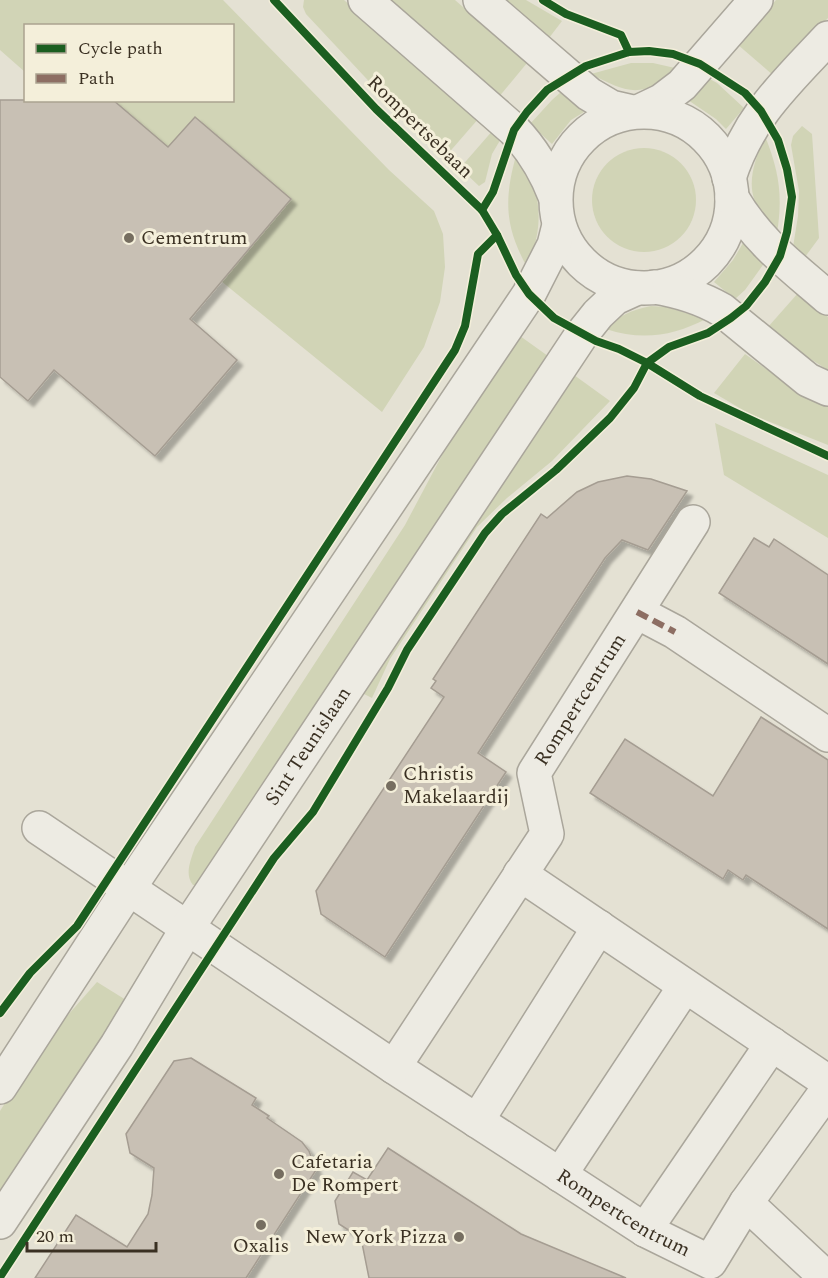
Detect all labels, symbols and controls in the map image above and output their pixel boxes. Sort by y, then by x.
legend [24,24,234,102]
text: Cycle path [78,35,163,62]
text: Path [78,65,115,92]
street label: Rompertsebaan [360,68,480,186]
place label: Cementrum [141,223,247,253]
marker: Cementrum [122,231,136,245]
street label: Rompertcentrum [527,627,634,772]
street label: Sint Teunislaan [258,681,359,812]
place label: Christis Makelaardij [403,759,509,812]
marker: Christis Makelaardij [384,779,398,793]
place label: Cafetaria De Rompert [291,1147,399,1200]
street label: Rompertcentrum [550,1161,695,1265]
marker: Cafetaria De Rompert [272,1167,286,1181]
scale bar [27,1215,156,1253]
marker: Oxalis [254,1218,268,1232]
place label: New York Pizza [305,1222,447,1252]
text: 20 m [36,1223,74,1250]
marker: New York Pizza [452,1230,466,1244]
place label: Oxalis [233,1231,289,1261]

